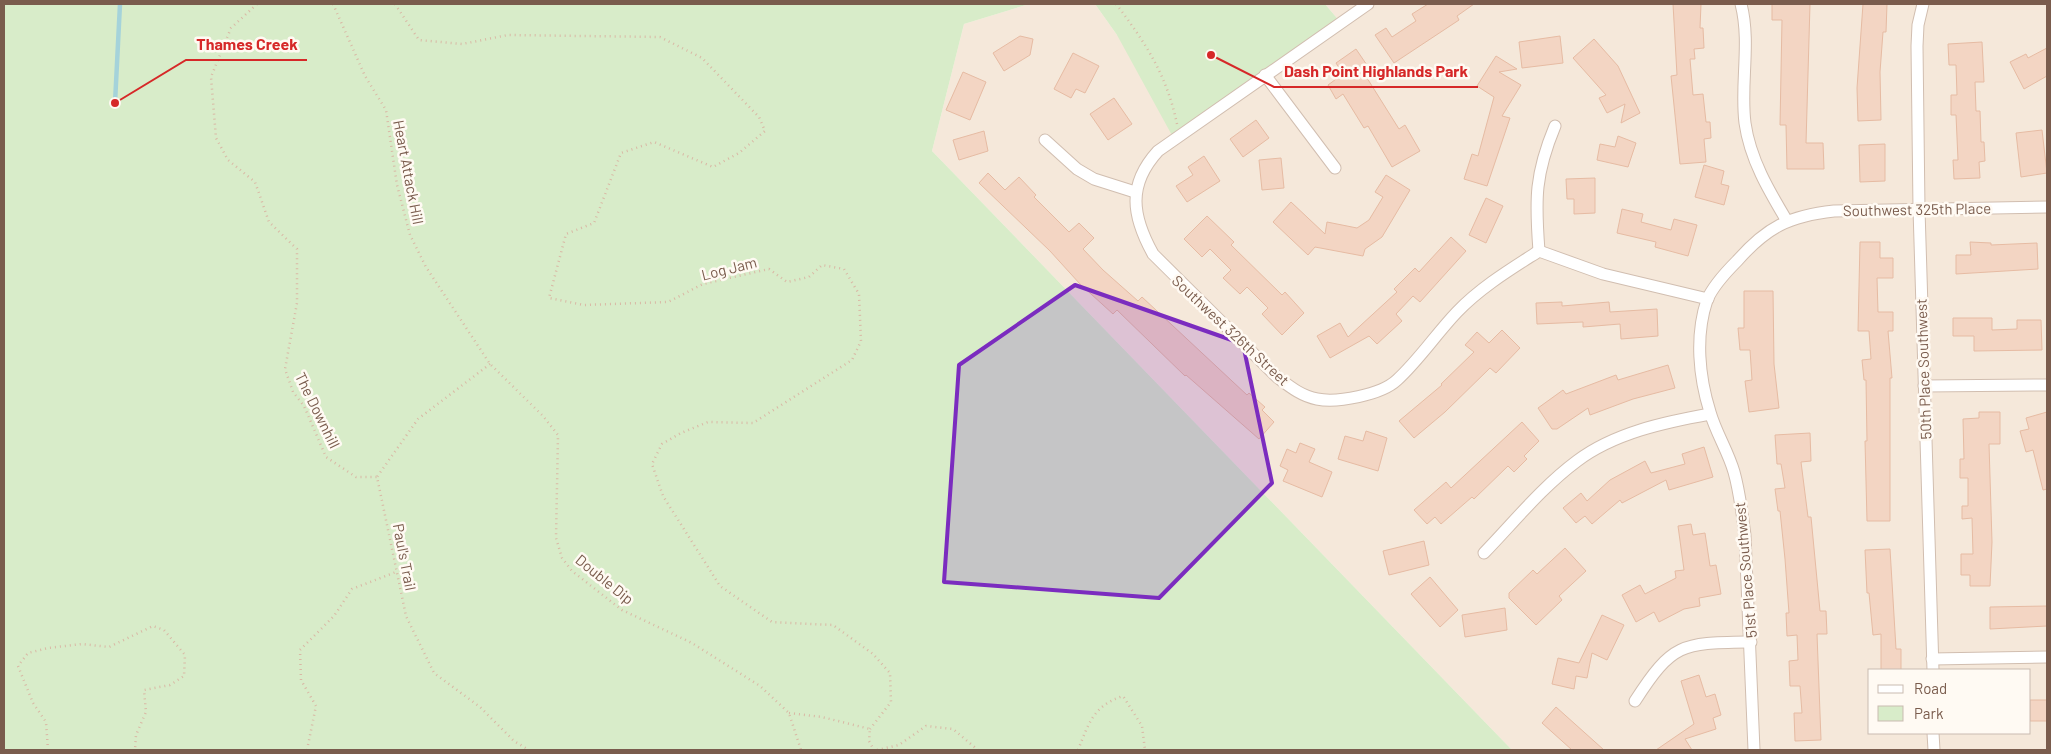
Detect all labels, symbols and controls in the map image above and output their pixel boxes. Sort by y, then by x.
callout: Thames Creek [186,29,307,60]
text: Thames Creek [196,34,298,53]
callout: Dash Point Highlands Park [1274,56,1478,87]
text: Dash Point Highlands Park [1284,61,1468,80]
street label: Heart Attack Hill [390,118,428,226]
street label: Southwest 325th Place [1843,199,1991,219]
street label: Log Jam [699,252,759,284]
street label: Southwest 326th Street [1169,271,1293,389]
street label: 50th Place Southwest [1912,298,1934,440]
street label: The Downhill [292,369,344,451]
street label: 51st Place Southwest [1730,501,1760,639]
street label: Paul's Trail [390,522,420,592]
street label: Double Dip [572,550,638,608]
legend [1868,669,2031,734]
text: Road [1914,679,1947,697]
text: Park [1914,704,1944,722]

